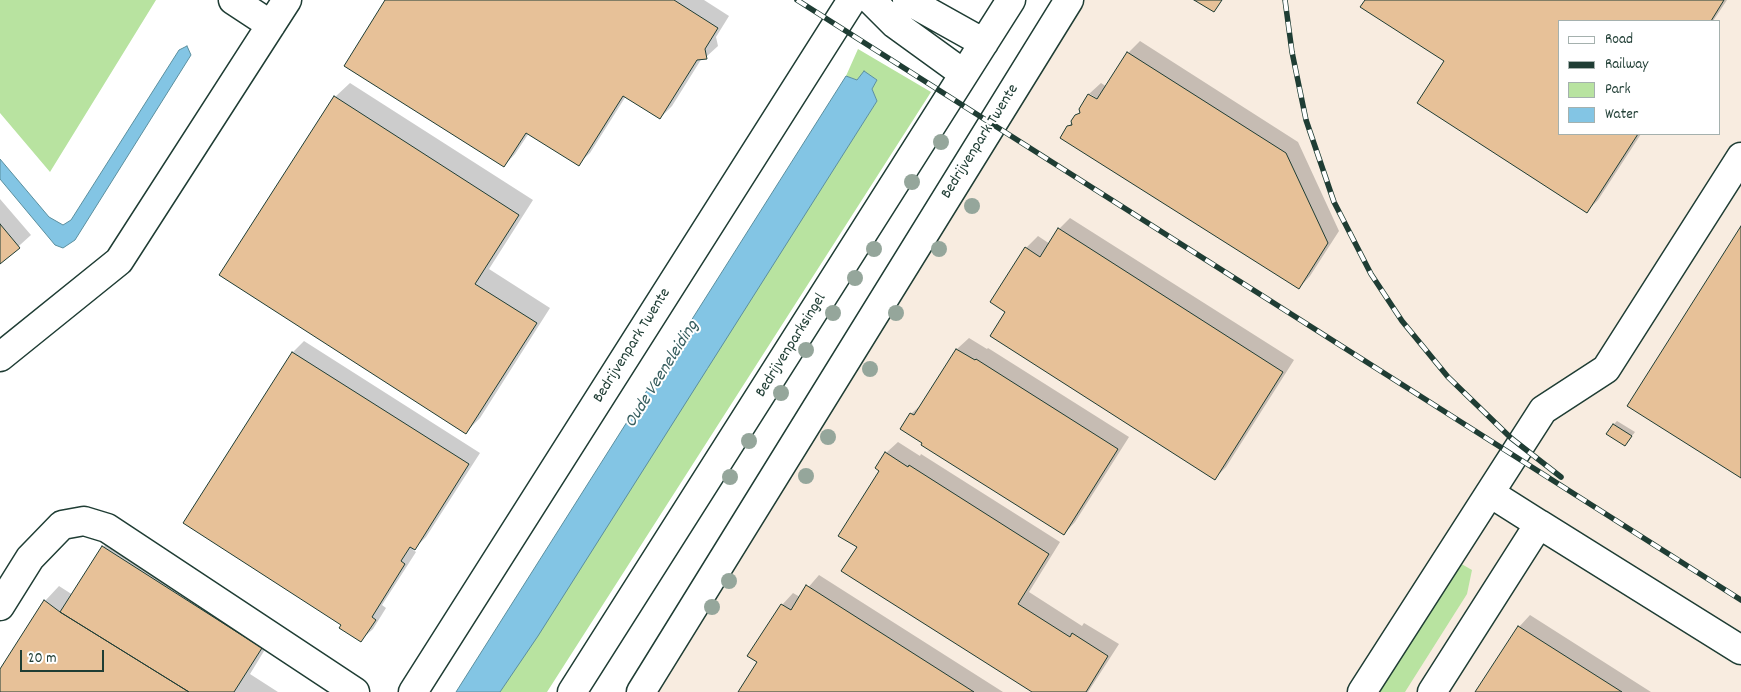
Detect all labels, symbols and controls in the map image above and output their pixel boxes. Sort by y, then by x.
legend [1558,20,1721,135]
text: Road [1605,29,1633,51]
text: Railway [1605,54,1648,76]
text: Park [1605,79,1631,101]
street label: Bedrijvenpark Twente [938,81,1024,203]
text: Water [1605,104,1638,126]
street label: Bedrijvenpark Twente [590,285,676,407]
street label: Bedrijvenparksingel [752,291,832,401]
water label: Oude Veeneleiding [621,317,705,433]
scale bar [22,640,106,672]
text: 20 m [28,648,56,670]

